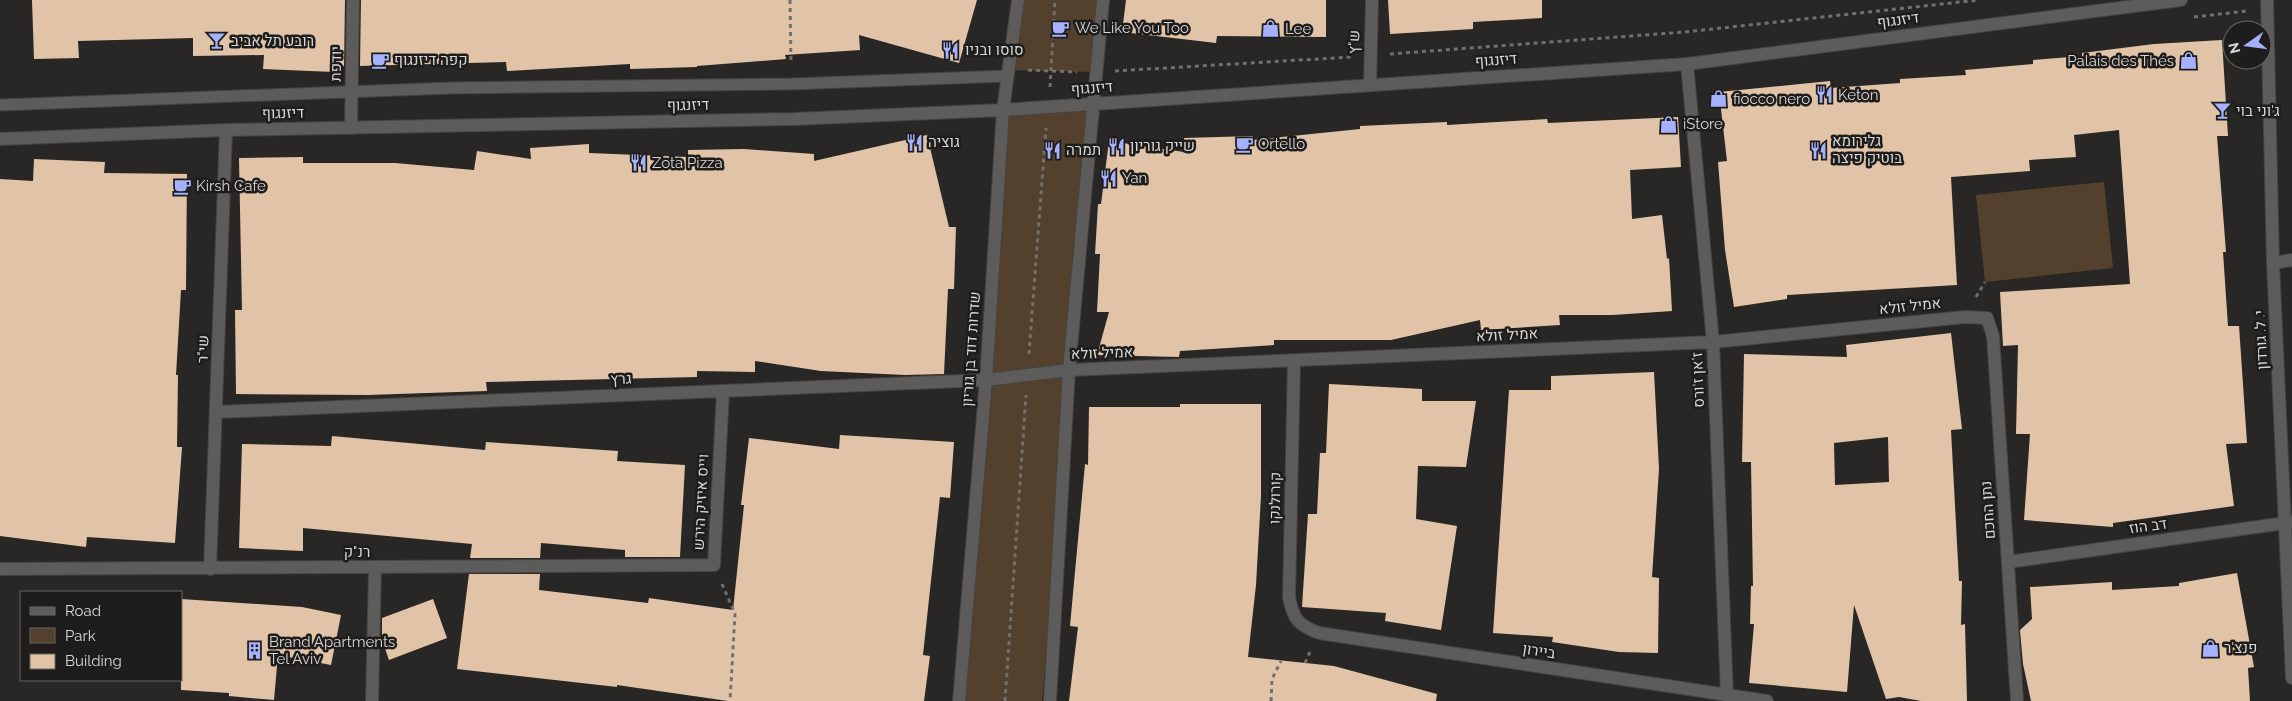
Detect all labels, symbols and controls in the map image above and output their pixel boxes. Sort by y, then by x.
street label: דיזנגוף [1876,8,1920,32]
cafe icon: We Like You Too [1051,18,1071,38]
place label: We Like You Too [1075,19,1189,37]
shop icon: Lee [1261,19,1281,39]
place label: Lee [1285,20,1311,38]
north arrow [2222,20,2272,70]
street label: ש"ץ [1345,30,1363,54]
bar icon: רובע תל אביב [207,31,227,51]
place label: רובע תל אביב [231,32,314,50]
restaurant icon: סוסו ובניו [941,40,961,60]
place label: סוסו ובניו [965,41,1024,59]
text: N [2225,41,2243,55]
street label: יודפת [327,46,345,82]
cafe icon: קפה דיזנגוף [370,50,390,70]
street label: דיזנגוף [1474,50,1518,70]
place label: קפה דיזנגוף [394,51,468,69]
shop icon: Palais des Thés [2178,51,2198,71]
place label: Palais des Thés [2067,52,2174,70]
street label: דיזנגוף [1070,78,1114,98]
restaurant icon: Keton [1814,85,1834,105]
place label: Keton [1838,86,1878,104]
shop icon: fiocco nero [1709,89,1729,109]
place label: fiocco nero [1733,90,1810,108]
street label: דיזנגוף [667,96,709,114]
bar icon: ג'וני בוי [2212,101,2232,121]
place label: ג'וני בוי [2236,102,2280,120]
street label: דיזנגוף [262,104,304,122]
shop icon: iStore [1659,114,1679,134]
place label: iStore [1683,115,1723,133]
restaurant icon: גוציה [904,132,924,152]
place label: גלירומא בוטיק פיצה [1832,132,1902,167]
place label: גוציה [928,133,960,151]
cafe icon: Ortello [1234,134,1254,154]
place label: Ortello [1258,135,1305,153]
restaurant icon: שייק גוריון [1106,136,1126,156]
place label: שייק גוריון [1130,137,1195,155]
restaurant icon: תמרה [1042,140,1062,160]
restaurant icon: גלירומא בוטיק פיצה [1808,140,1828,160]
place label: תמרה [1066,141,1101,159]
restaurant icon: Zota Pizza [628,153,648,173]
place label: Zota Pizza [652,154,723,172]
restaurant icon: Yan [1098,168,1118,188]
place label: Yan [1122,169,1147,187]
cafe icon: Kirsh Cafe [172,176,192,196]
place label: Kirsh Cafe [196,177,266,195]
street label: שדרות דוד בן גוריון [958,291,984,407]
street label: אמיל זולא [1878,294,1942,318]
street label: י. ל. גורדון [2250,310,2272,370]
street label: אמיל זולא [1475,324,1539,346]
street label: שי"ר [194,335,212,363]
street label: אמיל זולא [1071,343,1133,363]
street label: ז'אן ז'ורס [1688,352,1708,408]
street label: גרץ [610,370,632,388]
street label: וייס איזיק הירש [689,453,713,551]
street label: קורולנקו [1266,472,1284,524]
street label: נתן החכם [1977,480,1999,540]
street label: דב הוז [2128,514,2168,538]
street label: רנ"ק [344,543,370,561]
legend [20,591,182,681]
text: Road [65,602,101,620]
text: Park [65,627,96,645]
place label: Brand Apartments Tel Aviv [269,633,395,668]
shop icon: פנצ'ר [2200,638,2220,658]
place label: פנצ'ר [2224,639,2257,657]
street label: ביירון [1521,640,1557,662]
building icon: Brand Apartments Tel Aviv [245,641,265,661]
text: Building [65,652,122,670]

